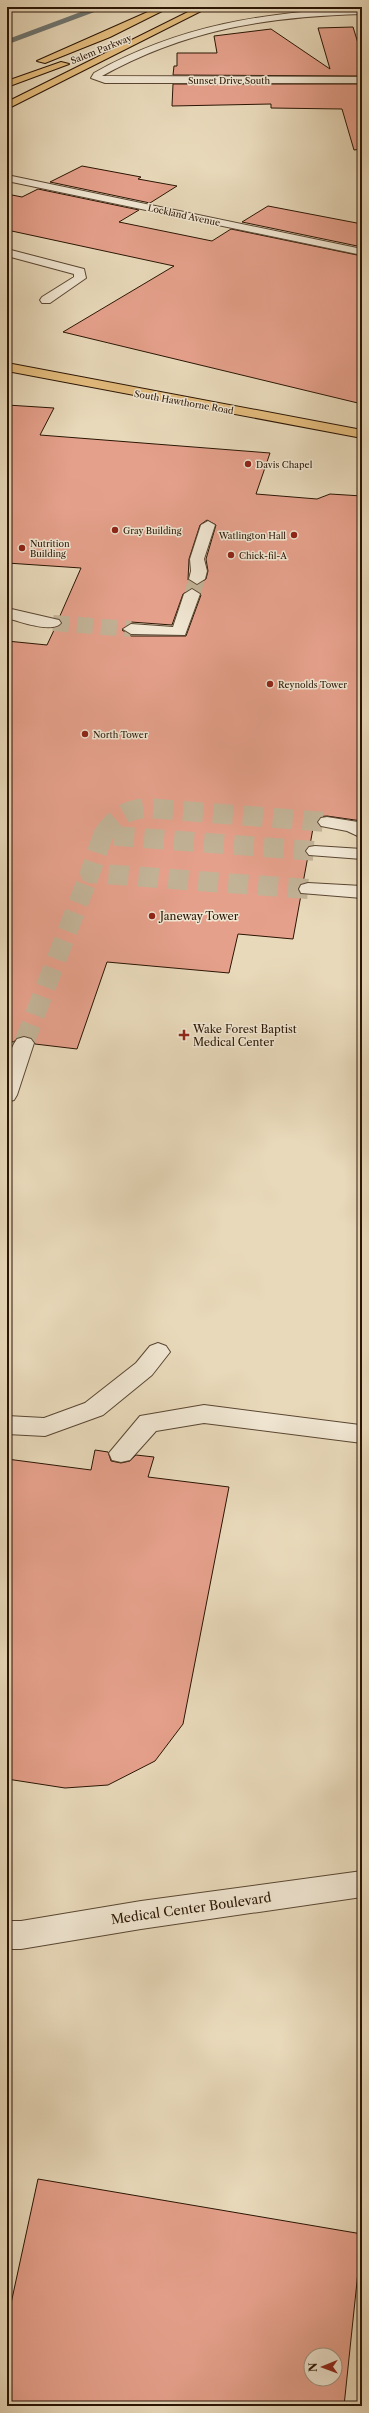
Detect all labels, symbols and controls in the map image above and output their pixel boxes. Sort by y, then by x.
street label: Salem Parkway [69,31,134,66]
street label: Sunset Drive South [188,75,270,86]
street label: Lockland Avenue [147,202,221,228]
street label: South Hawthorne Road [133,388,235,416]
marker: Davis Chapel [243,459,253,469]
place label: Davis Chapel [256,459,313,470]
marker: Gray Building [110,525,120,535]
place label: Gray Building [123,525,182,536]
place label: Watlington Hall [218,530,286,541]
marker: Watlington Hall [289,530,299,540]
place label: Nutrition Building [30,538,70,559]
marker: Nutrition Building [17,543,27,553]
marker: Chick-fil-A [226,550,236,560]
place label: Chick-fil-A [239,550,287,561]
marker: Reynolds Tower [265,679,275,689]
place label: Reynolds Tower [278,679,347,690]
marker: North Tower [80,729,90,739]
place label: North Tower [93,729,148,740]
place label: Janeway Tower [158,909,239,923]
marker: Janeway Tower [147,911,157,921]
place label: Wake Forest Baptist Medical Center [192,1022,297,1049]
marker: Wake Forest Baptist Medical Center [178,1029,190,1041]
street label: Medical Center Boulevard [110,1889,272,1927]
north arrow [303,2347,343,2387]
text: N [306,2362,320,2372]

